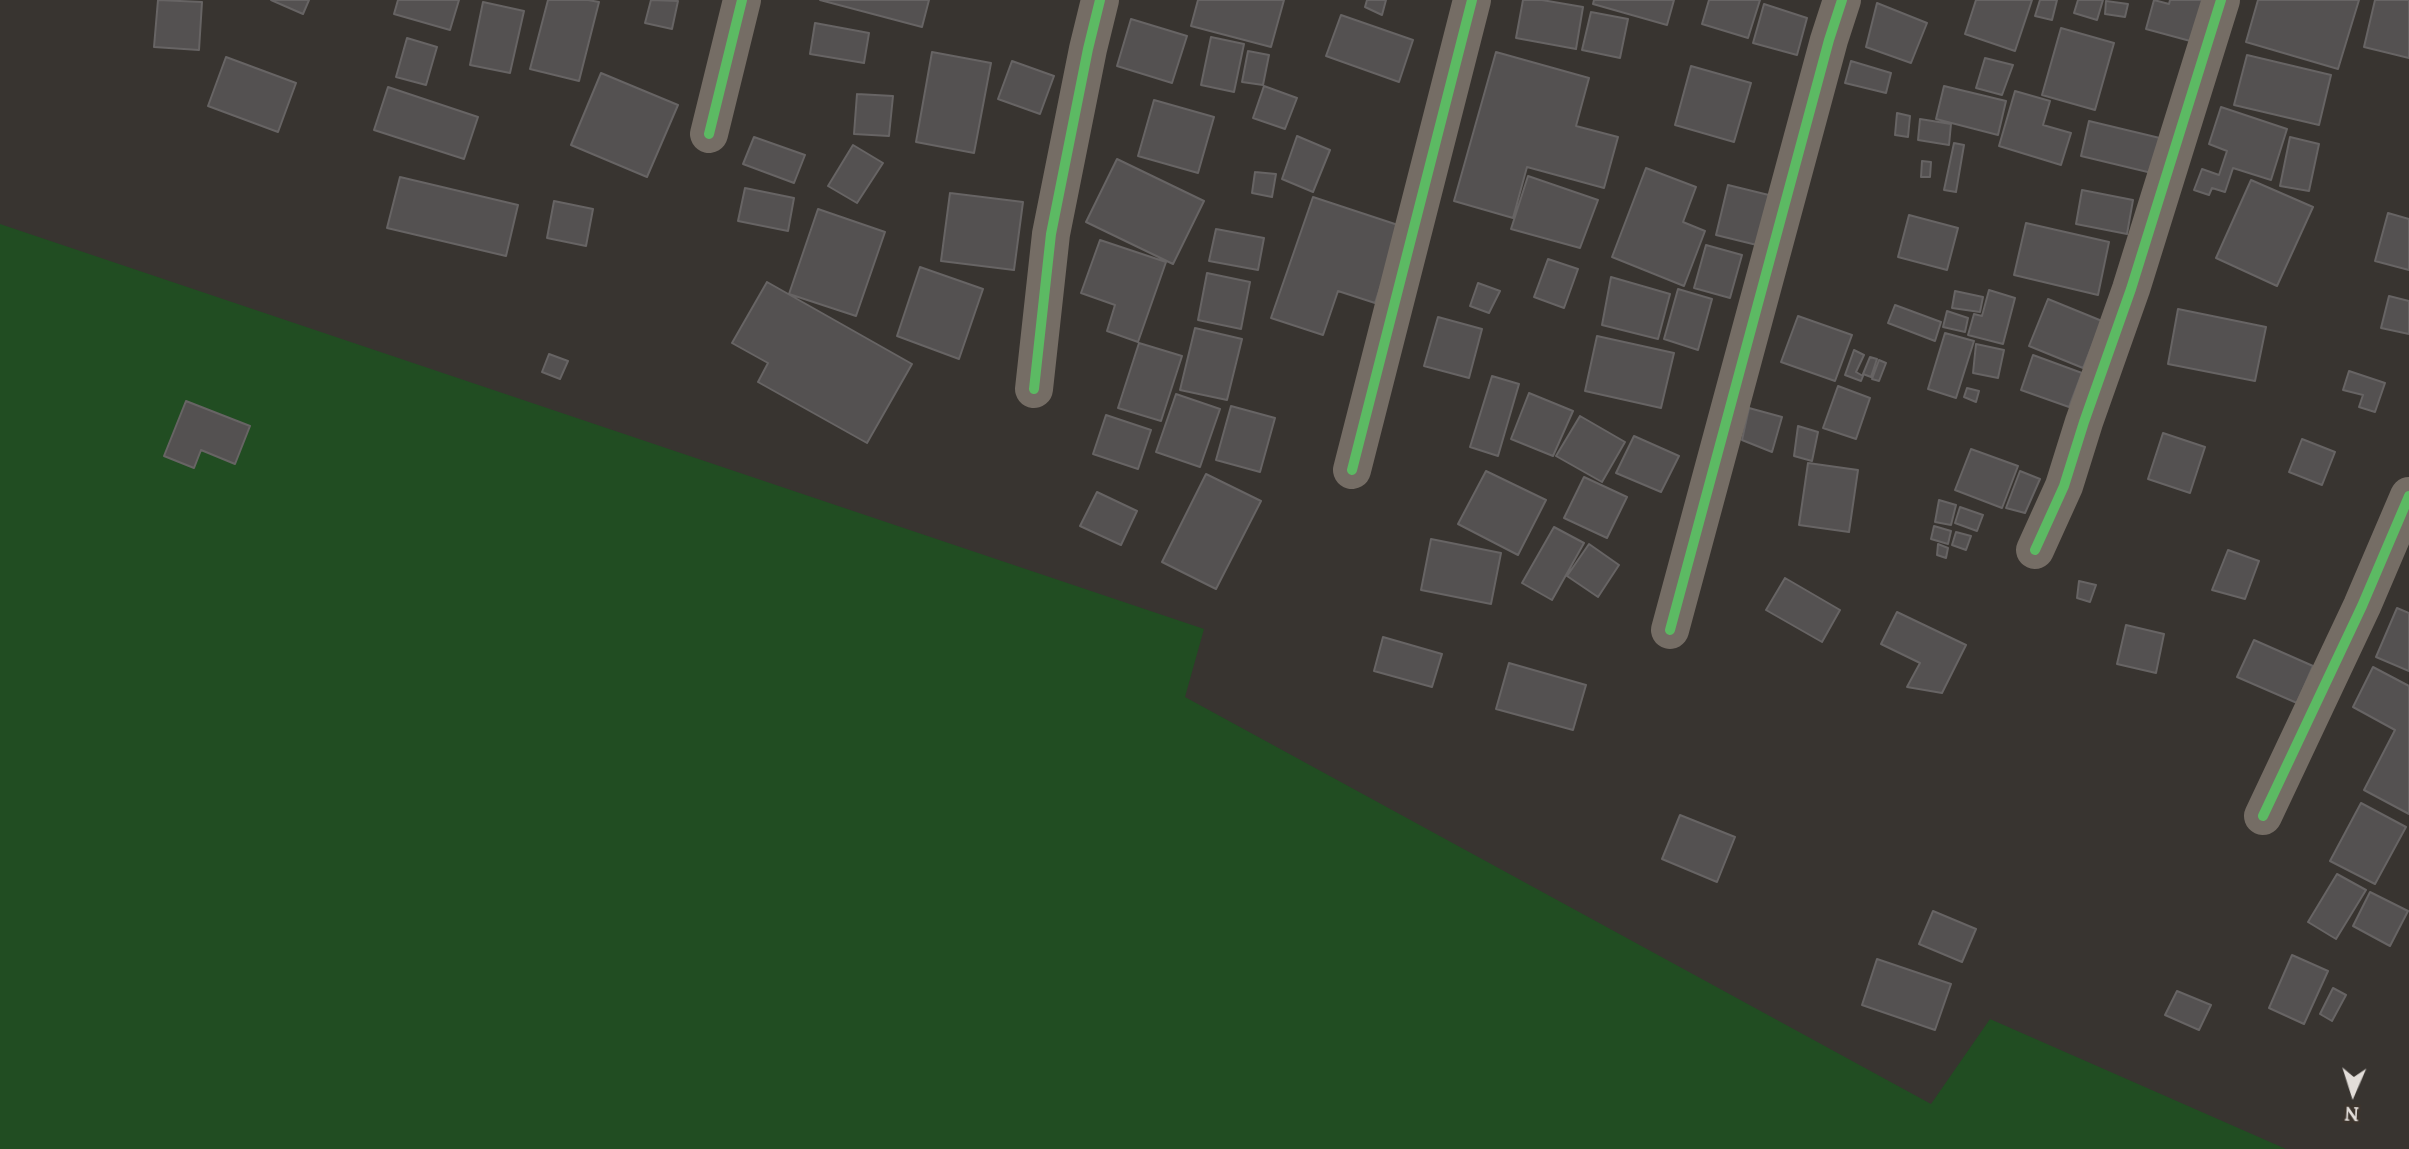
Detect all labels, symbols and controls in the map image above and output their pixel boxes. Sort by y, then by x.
north arrow [2318,1058,2388,1128]
text: N [2344,1102,2360,1126]

